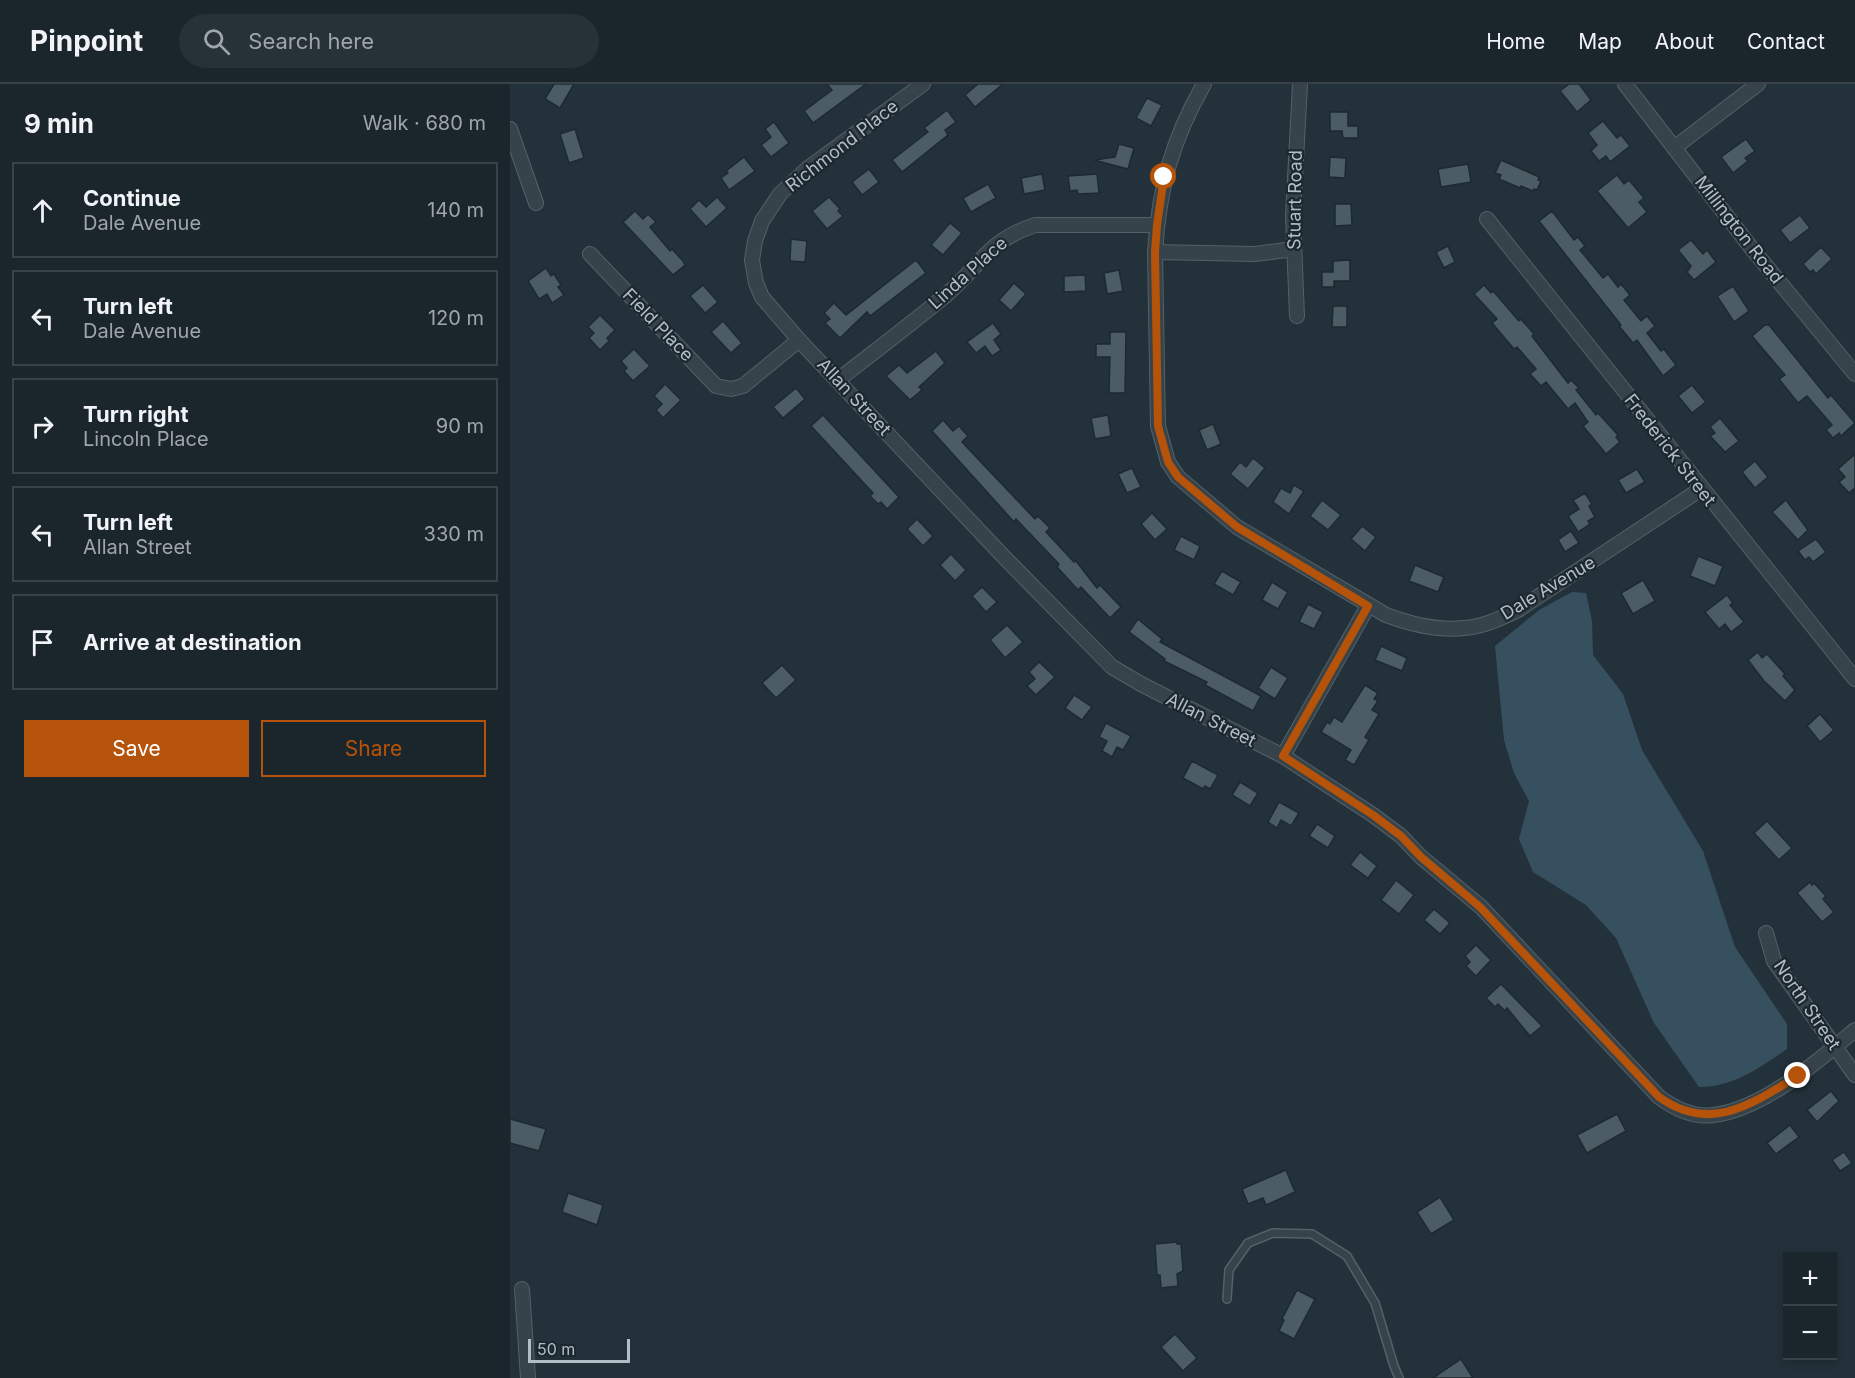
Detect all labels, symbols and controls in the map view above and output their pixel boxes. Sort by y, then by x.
search box [179,14,599,68]
text: Pinpoint [30,24,143,58]
icon: search [200,25,233,58]
text: Search here [248,28,374,54]
text: Home [1486,29,1545,54]
text: Map [1578,29,1622,54]
text: About [1655,29,1714,54]
text: Contact [1747,29,1825,54]
street label: Richmond Place [781,95,902,196]
text: 9 min [24,108,94,139]
text: Walk · 680 m [363,111,486,135]
street label: Stuart Road [1283,150,1306,250]
route start [1150,163,1176,189]
street label: Millington Road [1691,172,1788,288]
text: Continue [83,185,181,211]
icon: ahead [26,194,59,227]
text: 140 m [427,198,484,222]
text: Dale Avenue [83,211,201,235]
street label: Linda Place [924,232,1011,313]
street label: Field Place [619,284,698,365]
text: Turn left [83,293,173,319]
icon: left [26,302,59,335]
text: 120 m [428,306,484,330]
text: Dale Avenue [83,319,201,343]
street label: Allan Street [813,354,895,440]
street label: Frederick Street [1620,390,1721,510]
text: Turn right [83,401,189,427]
icon: right [26,410,59,443]
text: 90 m [436,414,484,438]
text: Lincoln Place [83,427,209,451]
text: Turn left [83,509,173,535]
icon: left [26,518,59,551]
text: 330 m [424,522,484,546]
text: Allan Street [83,535,192,559]
street label: Dale Avenue [1497,551,1599,624]
icon: arrive [26,626,59,659]
text: Arrive at destination [83,629,302,655]
street label: Allan Street [1163,688,1260,751]
button: Save [24,720,249,777]
button: Share [261,720,486,777]
street label: North Street [1770,956,1845,1054]
route end [1784,1062,1810,1088]
map controls [1783,1252,1837,1360]
button: + [1783,1252,1837,1306]
button: − [1783,1306,1837,1360]
scale bar [528,1336,630,1364]
text: 50 m [537,1339,575,1359]

